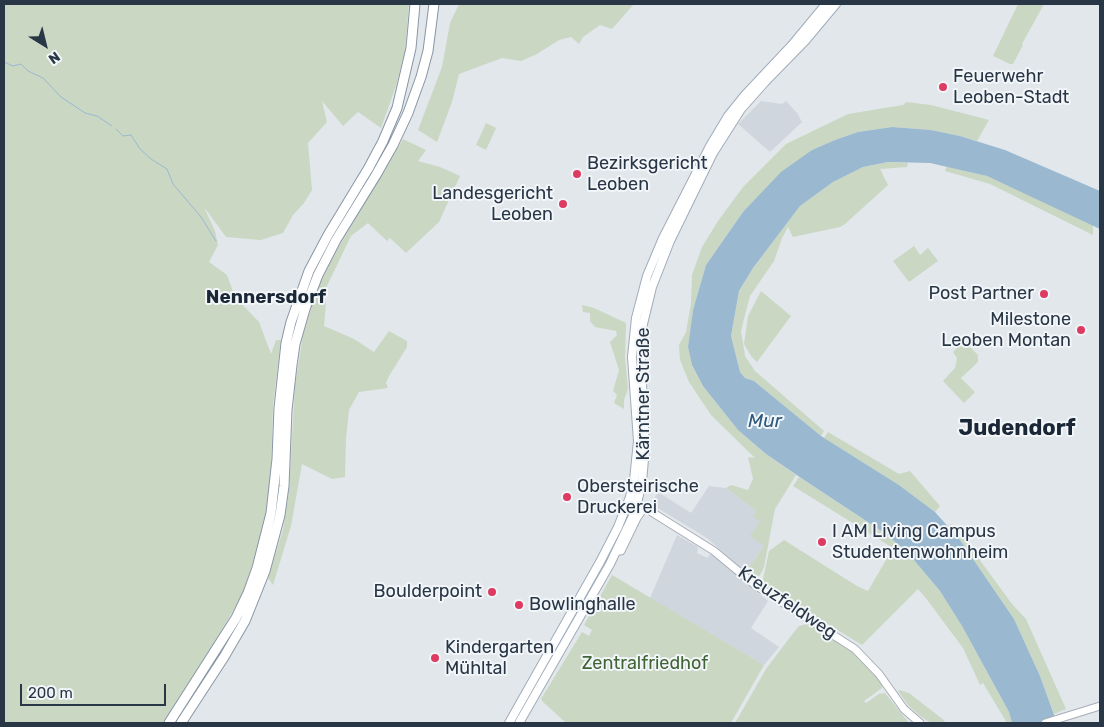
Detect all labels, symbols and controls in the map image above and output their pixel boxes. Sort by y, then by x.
north arrow [20,20,70,70]
text: N [45,48,63,67]
place label: Feuerwehr Leoben-Stadt [953,66,1069,108]
marker: Feuerwehr Leoben-Stadt [937,81,949,93]
place label: Bezirksgericht Leoben [587,153,708,195]
marker: Bezirksgericht Leoben [571,168,583,180]
place label: Landesgericht Leoben [432,183,553,225]
marker: Landesgericht Leoben [557,198,569,210]
place label: Post Partner [929,283,1034,305]
district label: Nennersdorf [206,287,326,309]
marker: Post Partner [1038,288,1050,300]
place label: Milestone Leoben Montan [941,309,1071,352]
marker: Milestone Leoben Montan [1075,324,1087,336]
street label: Kärntner Straße [633,327,655,461]
water label: Mur [748,411,782,433]
district label: Judendorf [959,416,1075,442]
place label: Obersteirische Druckerei [577,476,699,518]
marker: Obersteirische Druckerei [561,491,573,503]
place label: I AM Living Campus Studentenwohnheim [832,521,1008,564]
marker: I AM Living Campus Studentenwohnheim [816,536,828,548]
street label: Kreuzfeldweg [734,562,840,644]
place label: Boulderpoint [374,581,482,603]
marker: Boulderpoint [486,586,498,598]
place label: Bowlinghalle [529,594,636,616]
marker: Bowlinghalle [513,599,525,611]
place label: Kindergarten Mühltal [445,637,554,680]
marker: Kindergarten Mühltal [429,652,441,664]
park label: Zentralfriedhof [582,653,708,675]
scale bar [22,674,169,706]
text: 200 m [28,684,73,702]

